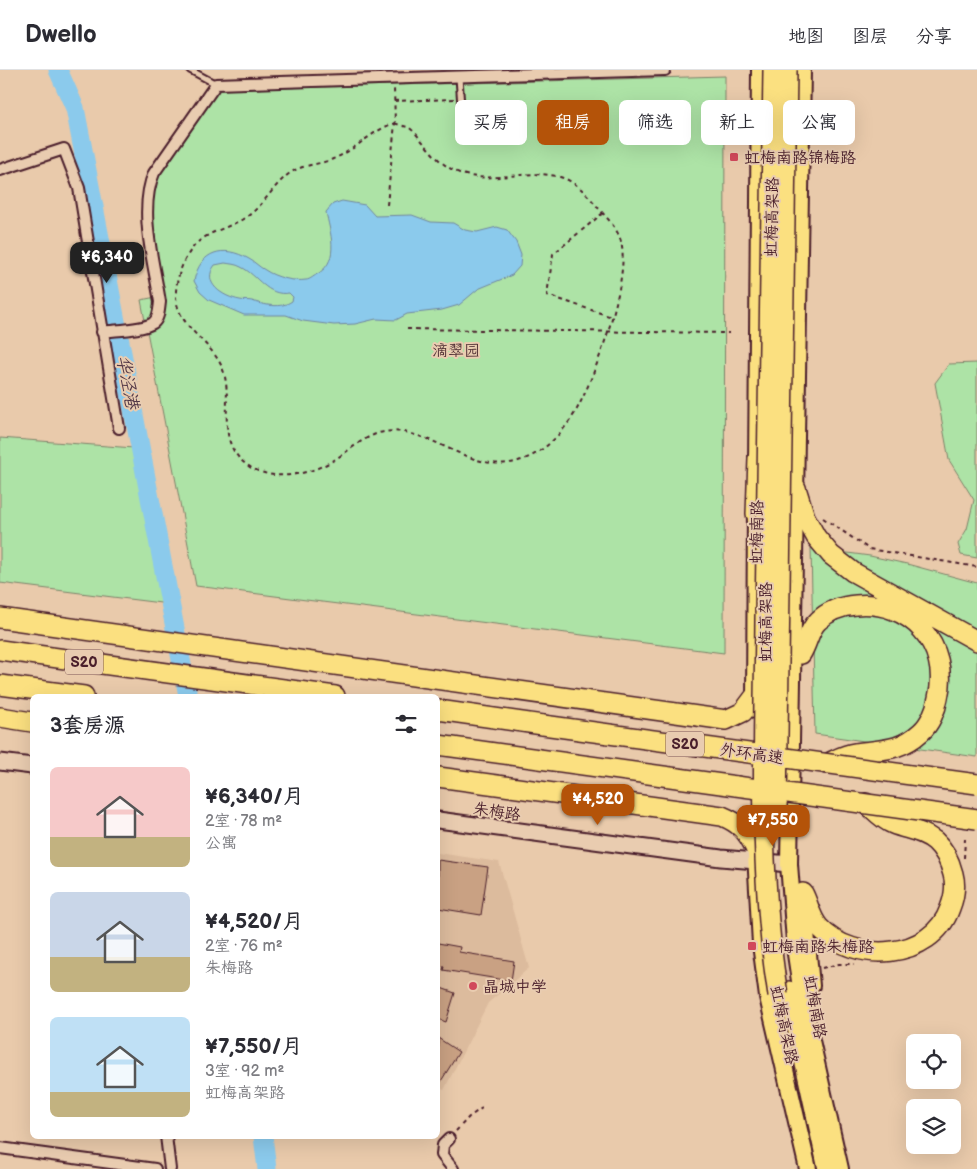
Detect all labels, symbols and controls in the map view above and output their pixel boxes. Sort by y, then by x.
text: Dwello [25,20,97,49]
text: 地图 [788,26,824,47]
text: 图层 [852,26,888,47]
text: 分享 [916,26,952,47]
chip: 买房 [455,100,527,145]
chip: 租房 [537,100,609,145]
chip: 筛选 [619,100,691,145]
chip: 新上 [701,100,773,145]
chip: 公寓 [783,100,855,145]
place label: 虹梅南路锦梅路 [744,149,856,168]
marker: 虹梅南路锦梅路 [728,151,740,163]
street label: 虹梅高架路 [762,177,783,257]
pin: ¥6,340 [66,242,148,284]
text: ¥6,340 [81,248,133,267]
park label: 滴翠园 [432,342,480,361]
water label: 华泾港 [112,354,143,413]
street label: 虹梅南路 [747,500,768,564]
street label: 虹梅高架路 [757,582,776,662]
road number: S20 [65,650,103,674]
icon: filters [392,710,420,738]
text: 3套房源 [50,713,125,738]
road number: S20 [666,732,704,756]
street label: 外环高速 [719,741,785,768]
text: ¥6,340/月 [205,784,304,809]
pin: ¥4,520 [557,784,639,826]
icon: home [90,787,150,847]
text: ¥4,520 [572,790,624,809]
street label: 朱梅路 [472,800,522,825]
pin: ¥7,550 [732,804,814,847]
text: ¥7,550 [748,811,798,830]
text: 2室 · 78 m² [205,812,282,831]
text: 公寓 [205,834,237,853]
text: ¥4,520/月 [205,909,303,934]
icon: home [90,912,150,972]
text: 2室 · 76 m² [205,937,283,956]
place label: 虹梅南路朱梅路 [762,938,874,957]
marker: 虹梅南路朱梅路 [746,940,758,952]
text: 朱梅路 [205,959,253,978]
street label: 虹梅南路 [800,974,829,1040]
place label: 晶城中学 [483,978,547,997]
marker: 晶城中学 [467,980,479,992]
street label: 虹梅高架路 [766,984,801,1066]
text: ¥7,550/月 [205,1034,303,1059]
map controls [906,1034,961,1154]
button: locate [906,1034,961,1089]
icon: home [90,1037,150,1097]
text: 3室 · 92 m² [205,1062,284,1081]
text: 虹梅高架路 [205,1084,285,1103]
button: layers [906,1099,961,1154]

